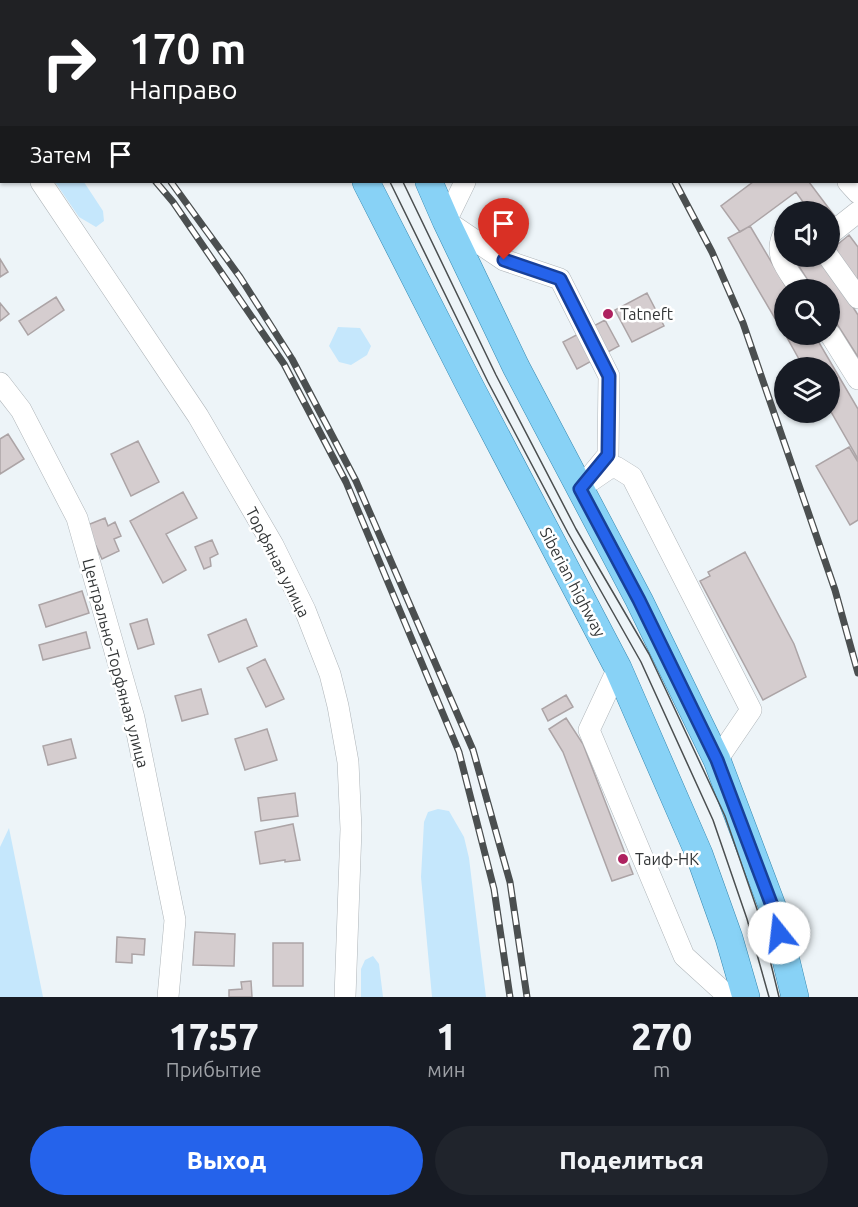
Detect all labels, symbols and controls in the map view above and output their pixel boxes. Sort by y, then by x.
icon: right [30,24,108,102]
text: 170 m [129,25,246,72]
text: Направо [129,74,238,104]
icon: arrive [104,138,137,171]
text: Затем [30,142,92,167]
pin [478,198,529,260]
map controls [774,201,840,423]
button: sound [774,201,840,267]
icon: arrive [487,207,520,240]
button: search [774,279,840,345]
place label: Tatneft [620,305,674,323]
marker: Tatneft [601,307,615,321]
button: layers [774,357,840,423]
street label: Торфяная улица [242,504,314,620]
street label: Siberian highway [537,524,610,640]
street label: Центрально-Торфяная улица [79,556,153,770]
place label: Таиф-НК [635,850,699,868]
marker: Таиф-НК [616,852,630,866]
position arrow [747,901,811,965]
text: 17:57 [169,1016,259,1057]
text: 1 [436,1016,457,1057]
text: 270 [631,1016,692,1057]
text: Прибытие [166,1058,262,1081]
text: мин [427,1058,465,1081]
text: m [653,1058,670,1081]
button: Выход [30,1126,423,1195]
button: Поделиться [435,1126,828,1195]

